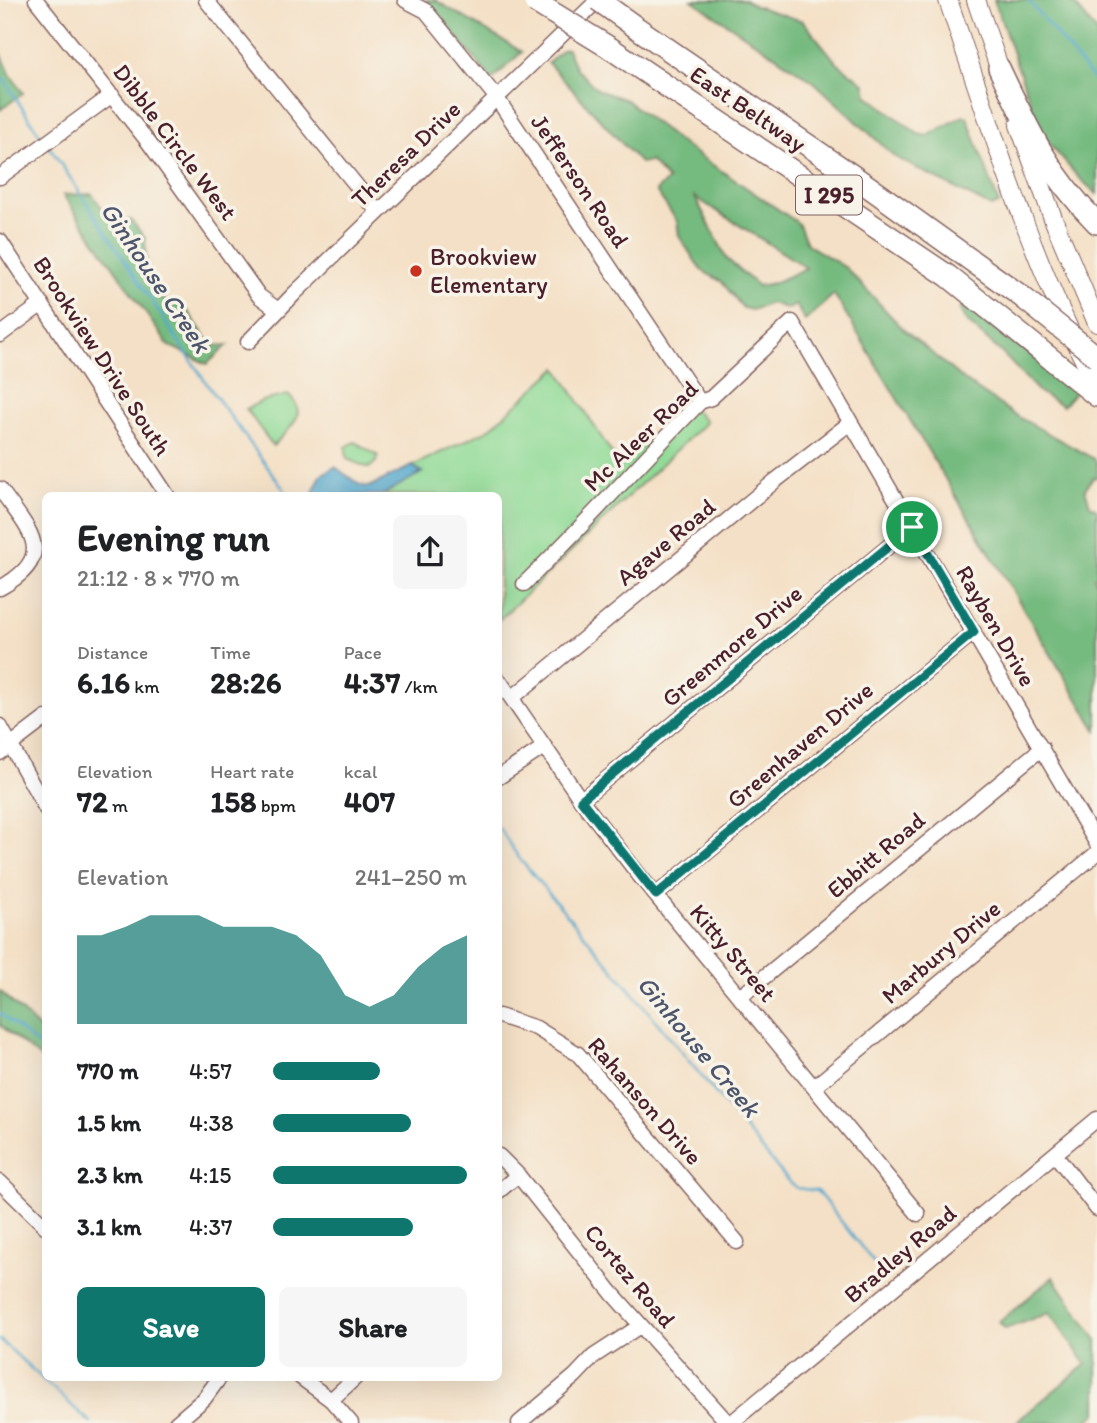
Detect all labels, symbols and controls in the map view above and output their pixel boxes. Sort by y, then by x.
street label: Dibble Circle West [107,58,243,225]
street label: East Beltway [685,59,812,158]
street label: Theresa Drive [345,94,466,213]
street label: Jefferson Road [525,108,636,253]
road number: I 295 [796,176,862,214]
water label: Ginhouse Creek [94,195,219,360]
place label: Brookview Elementary [430,242,548,299]
street label: Brookview Drive South [27,251,178,461]
marker: Brookview Elementary [408,263,424,279]
street label: Mc Aleer Road [577,374,704,497]
street label: Agave Road [610,492,721,591]
pin [882,497,942,557]
icon: arrive [893,508,931,546]
text: Evening run [77,515,270,561]
button: share [393,515,467,589]
street label: Rayben Drive [950,560,1043,691]
text: 21:12 · 8 × 770 m [77,564,240,592]
street label: Greenmore Drive [656,579,808,713]
text: Distance [77,641,148,664]
text: Time [210,641,251,664]
text: Pace [344,641,382,664]
text: 6.16 [77,664,130,701]
text: 28:26 [210,664,282,701]
text: 4:37 [344,664,400,701]
text: km [130,675,159,698]
text: /km [400,675,438,698]
street label: Greenhaven Drive [721,675,879,814]
text: Elevation [77,760,153,783]
text: Heart rate [210,760,294,783]
text: kcal [344,760,377,783]
text: 72 [77,783,108,820]
text: 158 [210,783,256,820]
text: 407 [344,783,395,820]
text: m [108,794,128,817]
text: bpm [256,794,296,817]
street label: Ebbitt Road [821,805,931,904]
text: Elevation [77,863,168,891]
text: 241–250 m [355,863,467,891]
street label: Marbury Drive [875,894,1006,1010]
street label: Kitty Street [684,898,783,1008]
water label: Ginhouse Creek [630,969,769,1125]
street label: Rahanson Drive [582,1031,709,1171]
text: 770 m [77,1057,139,1085]
text: 4:57 [189,1057,232,1085]
text: 1.5 km [77,1109,141,1137]
text: 4:38 [189,1109,234,1137]
text: 2.3 km [77,1161,143,1189]
text: 4:15 [189,1161,231,1189]
street label: Bradley Road [838,1198,962,1309]
text: 3.1 km [77,1213,141,1241]
text: 4:37 [189,1213,232,1241]
street label: Cortez Road [579,1218,682,1333]
button: Save [77,1287,265,1367]
button: Share [279,1287,467,1367]

